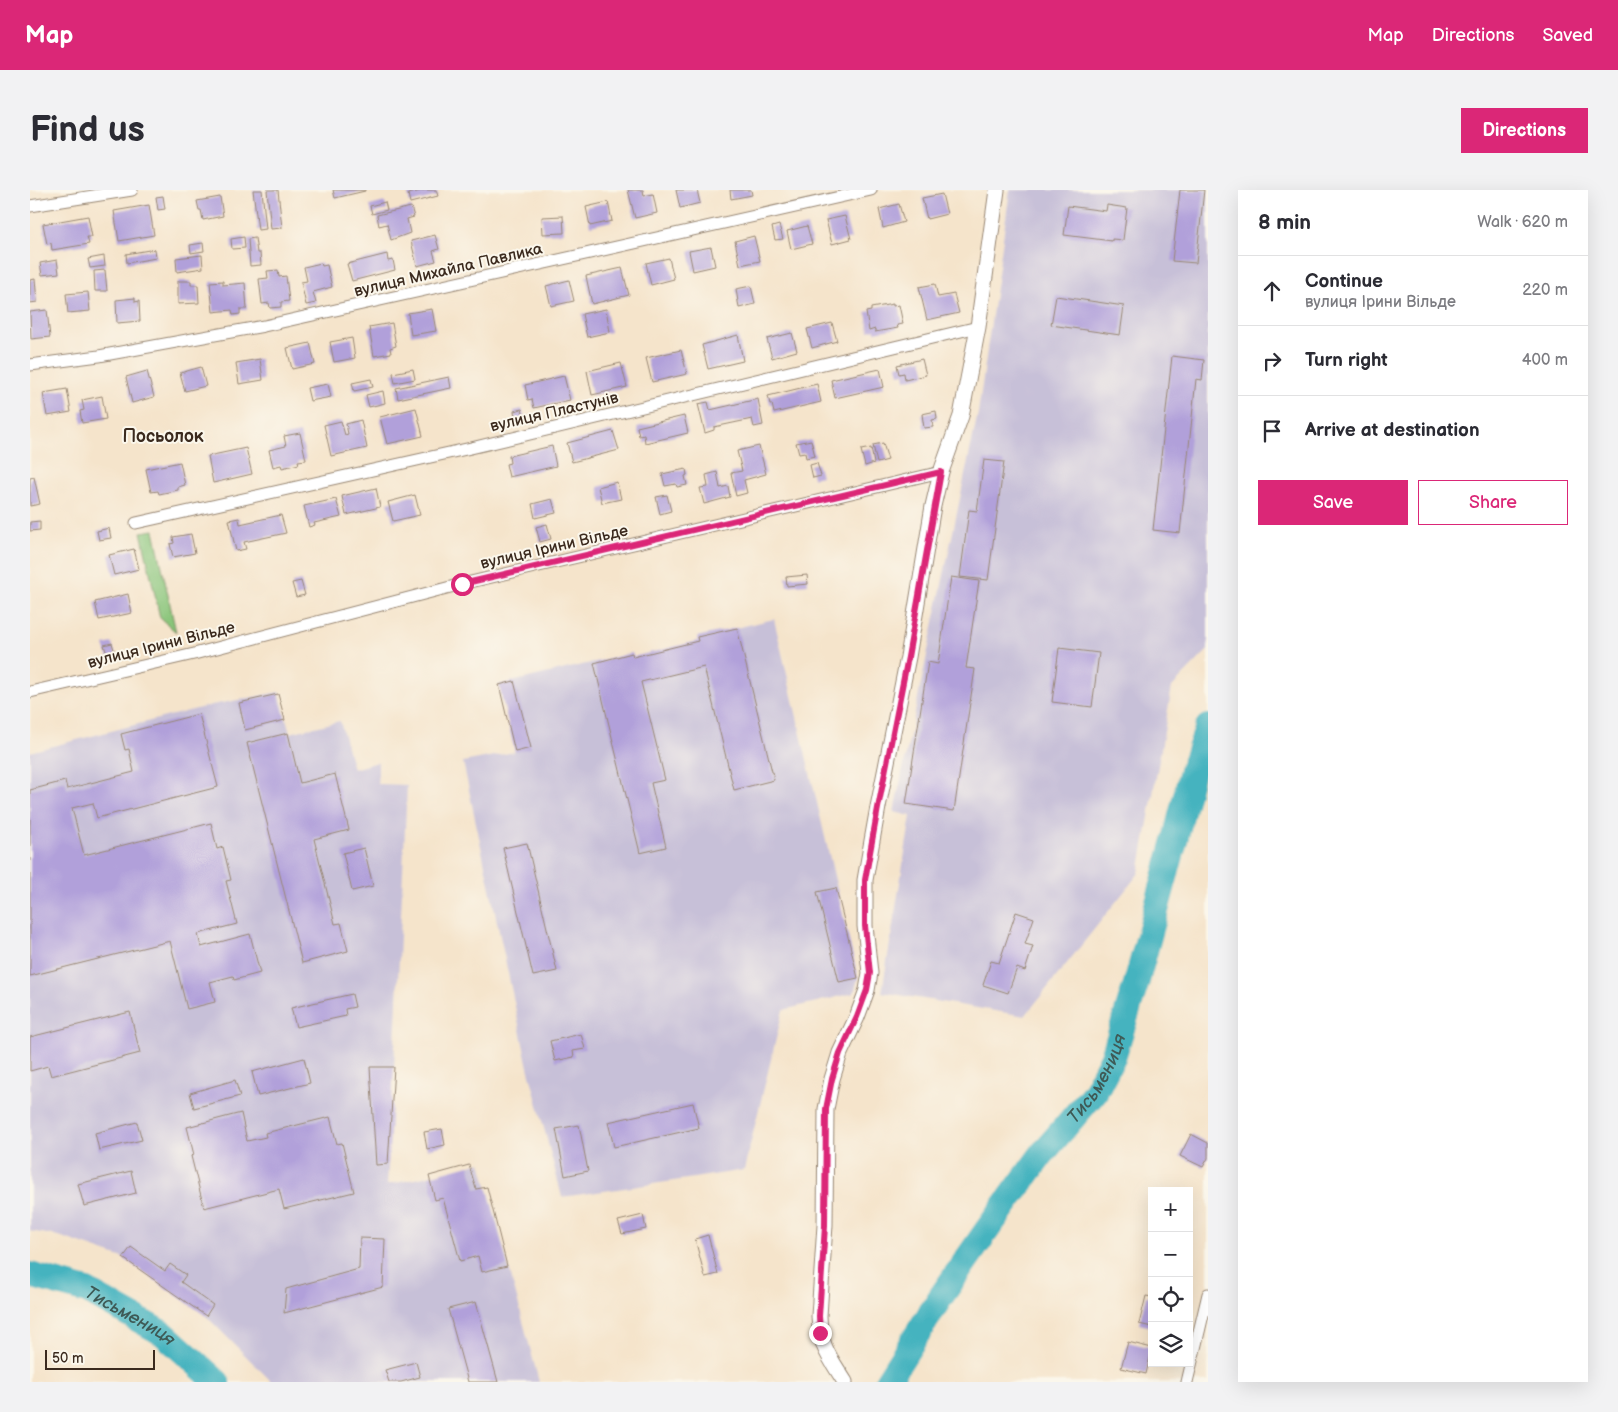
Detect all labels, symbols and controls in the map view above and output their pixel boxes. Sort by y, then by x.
text: Map [25,21,73,50]
text: Map [1368,25,1404,46]
text: Directions [1432,25,1514,46]
text: Saved [1542,25,1593,46]
button: Directions [1461,108,1588,153]
text: Find us [30,109,145,152]
text: 8 min [1258,210,1311,235]
text: Walk · 620 m [1477,213,1568,232]
street label: вулиця Михайла Павлика [352,239,545,301]
text: Continue [1305,270,1383,293]
icon: ahead [1258,277,1286,305]
text: 220 m [1522,281,1568,300]
text: вулиця Ірини Вільде [1305,293,1456,312]
icon: right [1258,347,1286,375]
text: Turn right [1305,349,1388,372]
text: 400 m [1522,351,1568,370]
street label: вулиця Пластунів [488,388,621,436]
icon: arrive [1258,417,1286,445]
text: Arrive at destination [1305,419,1480,442]
district label: Посьолок [122,426,204,447]
button: Save [1258,480,1408,525]
button: Share [1418,480,1568,525]
street label: вулиця Ірини Вільде [479,521,630,574]
route start [451,573,474,596]
street label: вулиця Ірини Вільде [86,618,237,673]
water label: Тисьмениця [1063,1031,1131,1128]
map controls [1148,1187,1193,1367]
button: + [1148,1187,1193,1232]
button: − [1148,1232,1193,1277]
button: locate [1148,1277,1193,1322]
water label: Тисьмениця [81,1282,180,1350]
route end [809,1322,832,1345]
button: layers [1148,1322,1193,1367]
scale bar [45,1347,155,1370]
text: 50 m [52,1350,84,1367]

